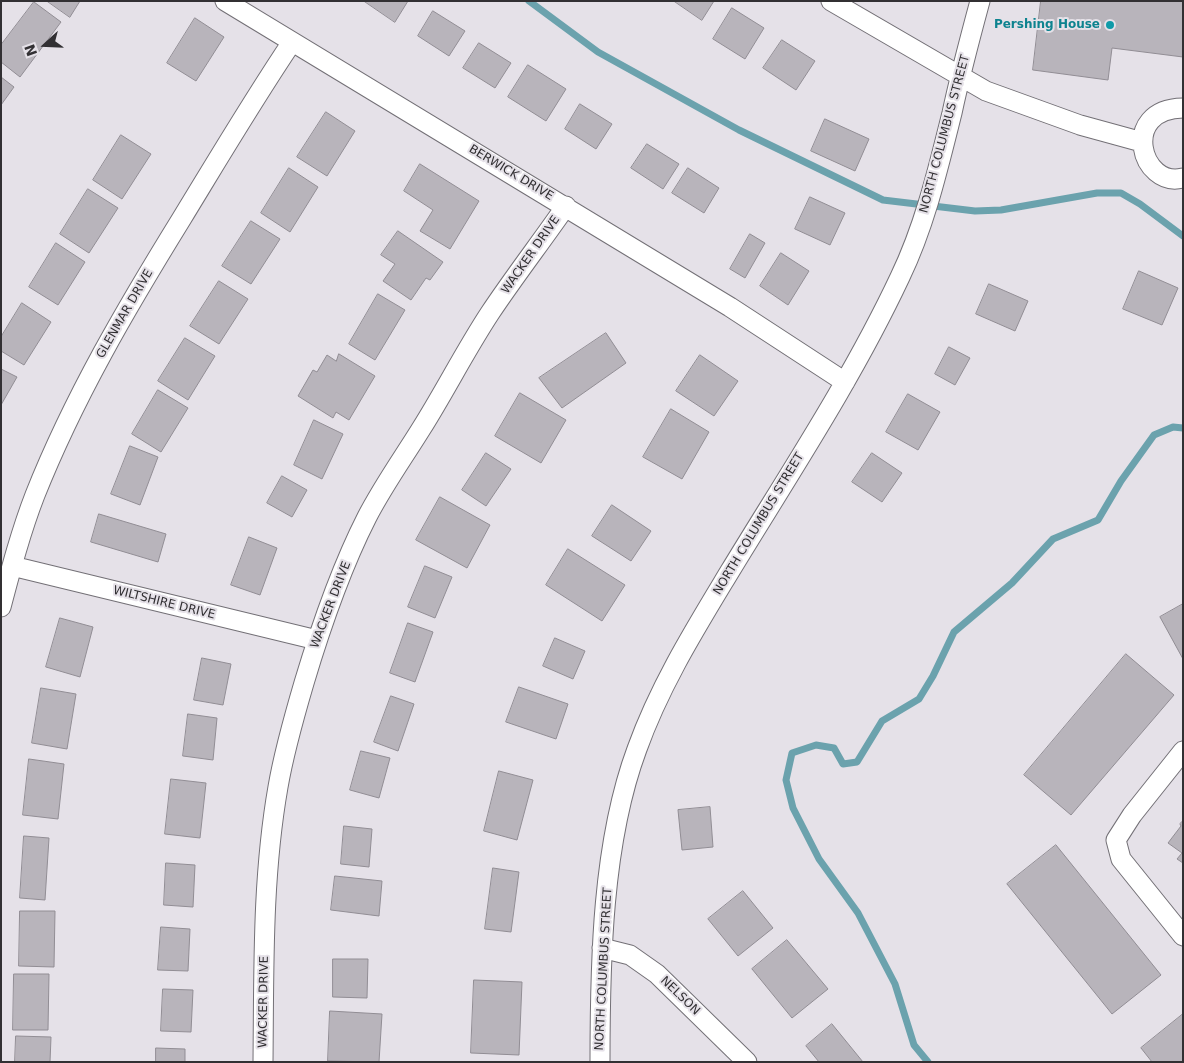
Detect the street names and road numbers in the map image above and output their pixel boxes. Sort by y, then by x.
street label: NORTH COLUMBUS STREET [917,53,973,215]
street label: BERWICK DRIVE [466,142,556,204]
street label: WACKER DRIVE [499,213,563,297]
street label: GLENMAR DRIVE [94,267,156,361]
street label: NORTH COLUMBUS STREET [711,450,807,598]
street label: WACKER DRIVE [308,559,354,651]
street label: WILTSHIRE DRIVE [112,583,216,623]
street label: NORTH COLUMBUS STREET [593,887,615,1051]
street label: WACKER DRIVE [256,956,272,1048]
street label: NELSON [657,974,703,1018]

